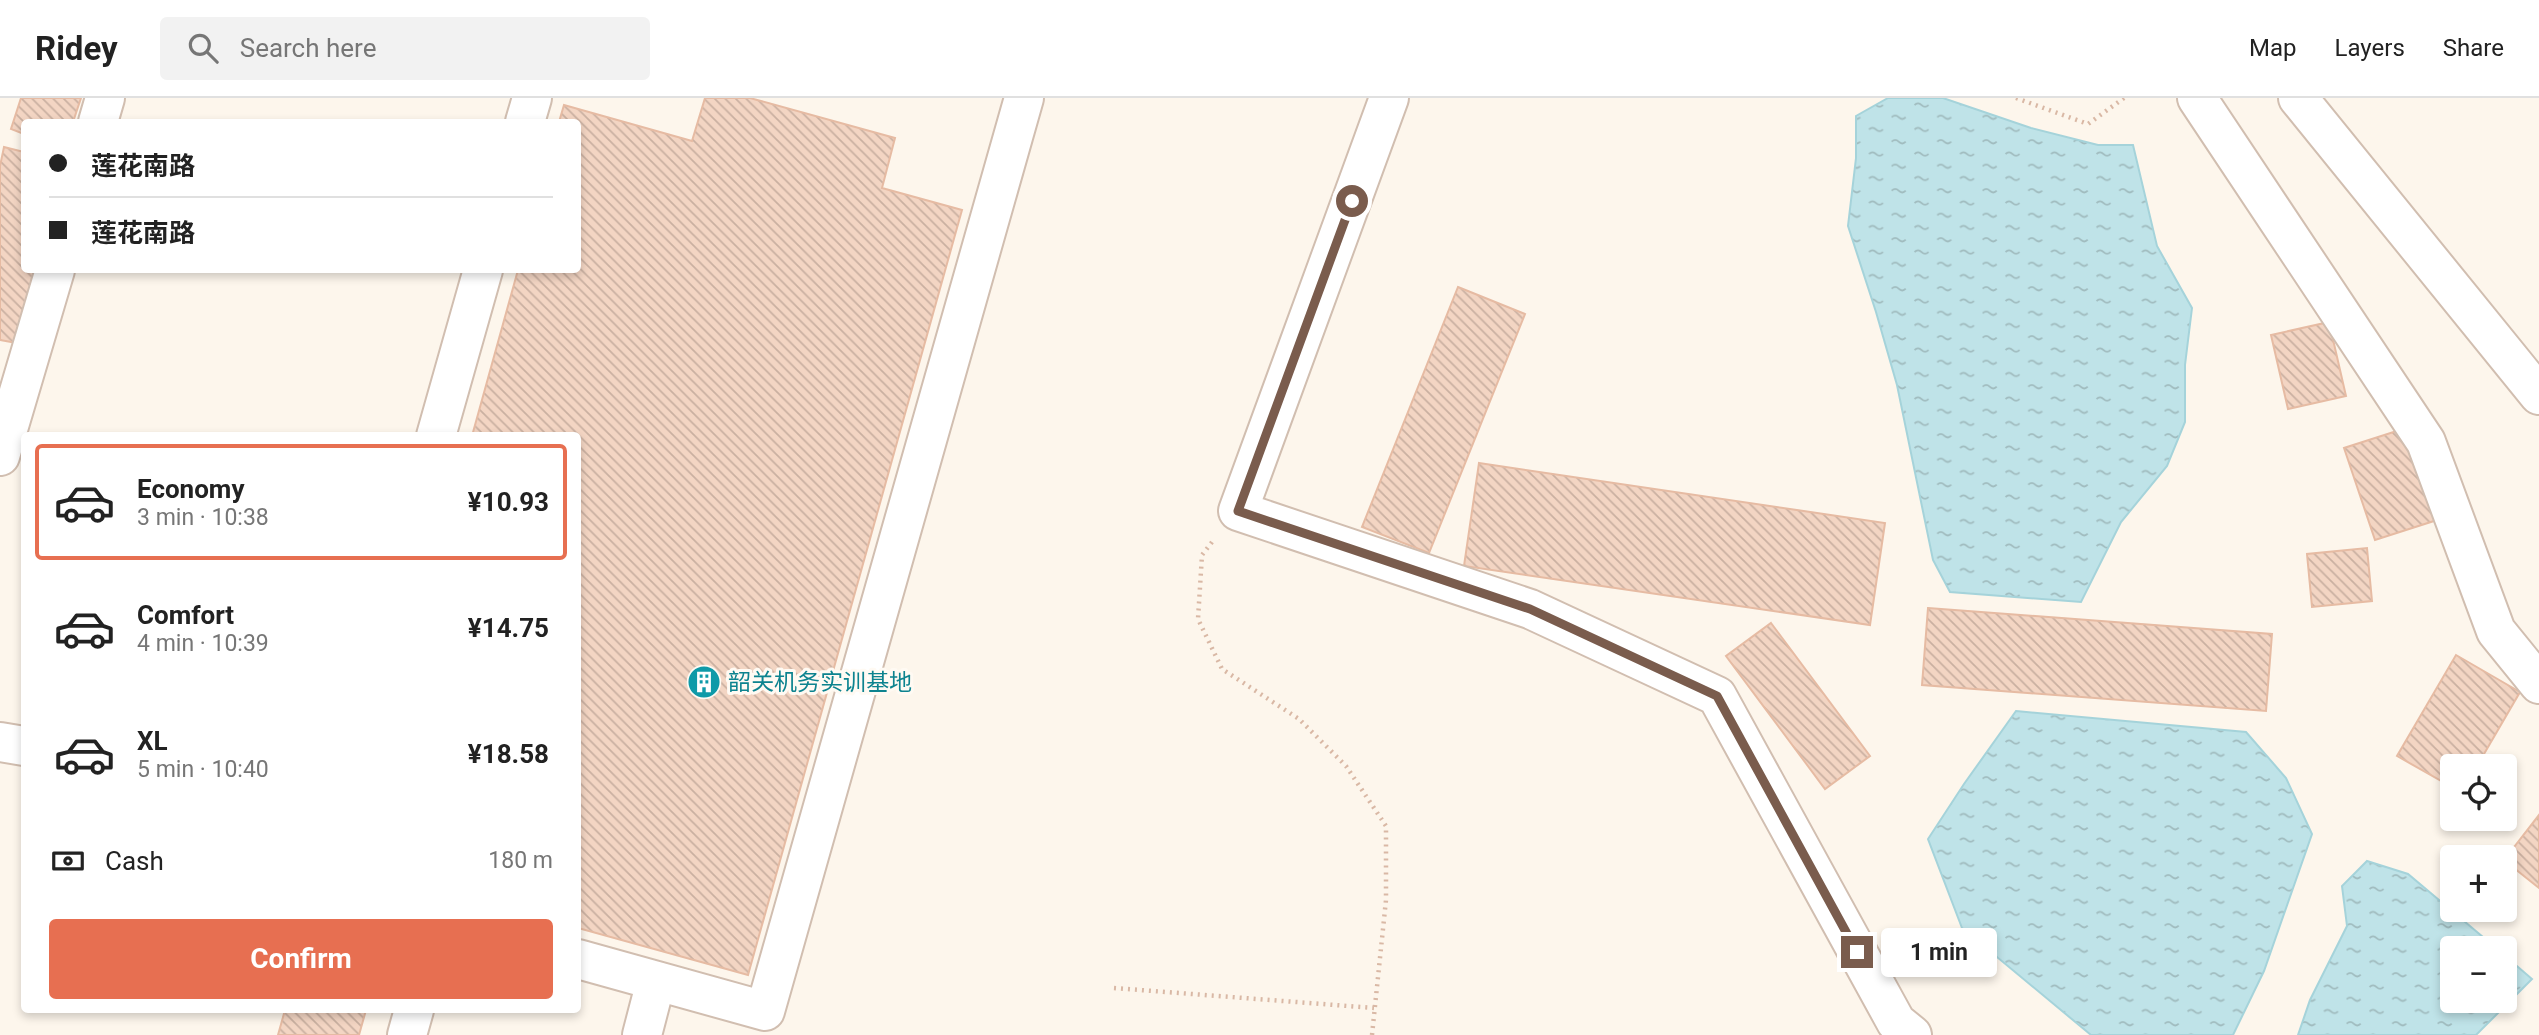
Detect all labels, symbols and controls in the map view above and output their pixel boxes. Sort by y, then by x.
search box [160,17,650,80]
text: Ridey [35,29,118,68]
icon: search [184,29,222,67]
text: Search here [240,33,376,63]
text: Map [2249,34,2297,62]
text: Layers [2335,34,2405,62]
text: Share [2443,34,2504,62]
text: 莲花南路 [91,151,195,181]
route start [1336,185,1368,217]
text: 莲花南路 [91,218,195,248]
icon: car [53,471,116,534]
text: Economy [137,474,244,504]
text: ¥10.93 [468,487,549,517]
text: 3 min · 10:38 [137,504,269,531]
icon: car [53,597,116,660]
text: Comfort [137,600,234,630]
text: ¥14.75 [468,613,549,643]
text: 4 min · 10:39 [137,630,269,657]
building icon: 韶关机务实训基地 [685,663,723,701]
place label: 韶关机务实训基地 [728,669,912,696]
icon: car [53,723,116,786]
text: XL [137,726,168,756]
text: ¥18.58 [468,739,549,769]
map controls [2440,754,2517,1013]
button: locate [2440,754,2517,831]
text: 5 min · 10:40 [137,756,269,783]
icon: cash [49,842,87,880]
button: + [2440,845,2517,922]
text: Cash [105,846,164,876]
text: 180 m [488,847,553,874]
button: Confirm [49,919,553,999]
callout: 1 min [1882,928,1997,976]
route end [1841,936,1873,968]
button: − [2440,936,2517,1013]
text: 1 min [1910,939,1968,966]

